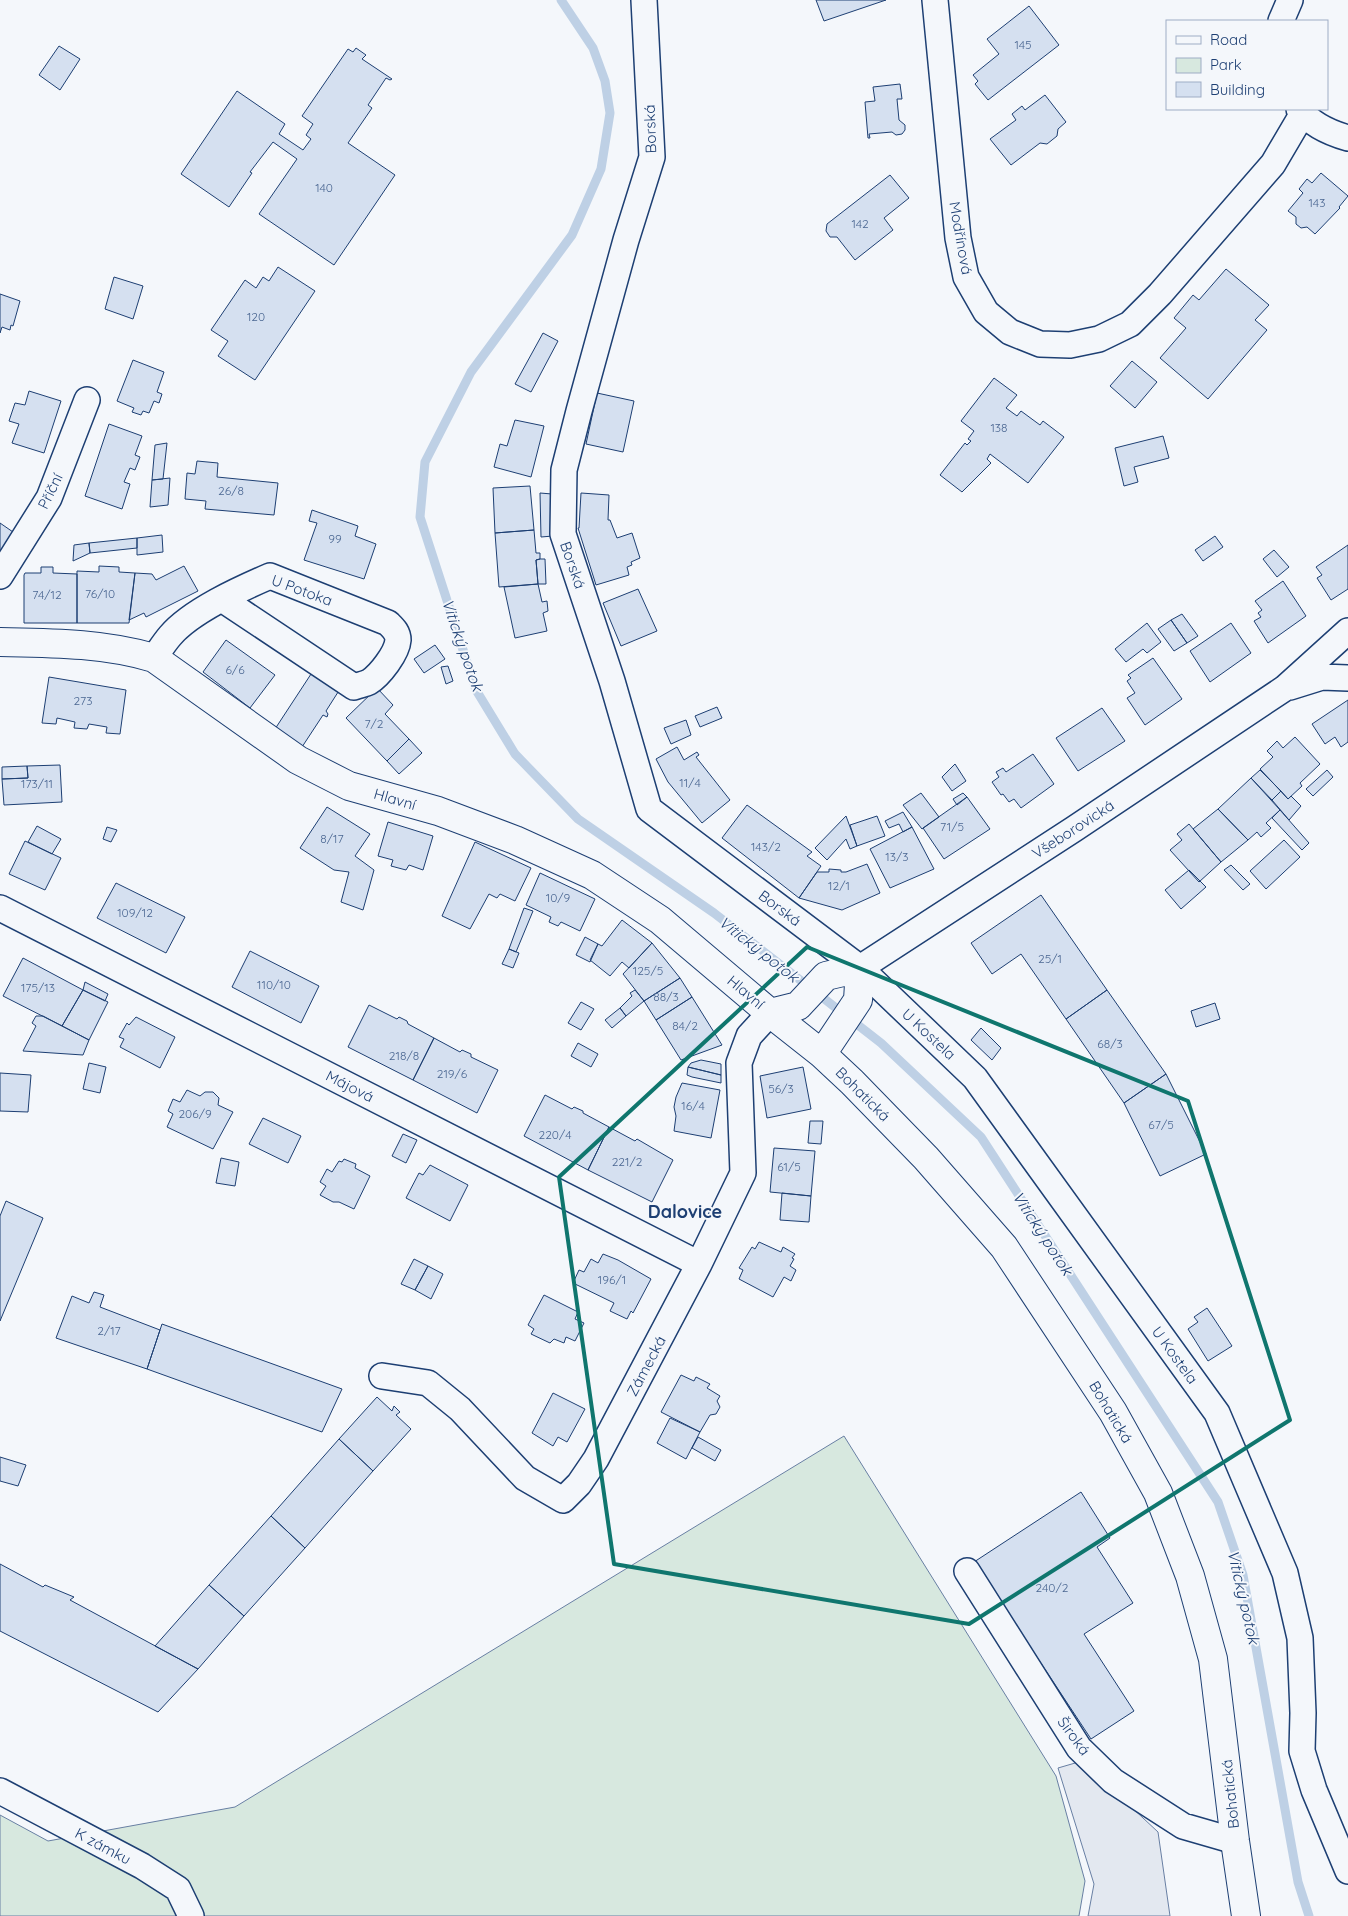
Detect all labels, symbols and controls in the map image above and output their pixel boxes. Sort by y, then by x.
legend [1166,20,1328,110]
text: Road [1210,30,1247,49]
house number: 145 [1014,37,1032,52]
text: Park [1210,55,1242,74]
text: Building [1210,80,1265,99]
street label: Borská [640,104,660,154]
house number: 140 [315,180,333,195]
house number: 143 [1309,195,1325,210]
street label: Modřínová [945,200,977,276]
house number: 142 [851,216,869,231]
house number: 120 [247,309,265,324]
house number: 138 [990,420,1008,435]
street label: Příční [33,469,67,512]
house number: 26/8 [218,483,244,498]
house number: 99 [328,531,342,546]
street label: Borská [556,539,590,591]
street label: U Potoka [269,570,335,610]
house number: 76/10 [85,586,115,601]
house number: 74/12 [32,587,62,602]
water label: Vitický potok [438,596,489,695]
house number: 6/6 [225,662,245,677]
house number: 273 [74,693,92,708]
house number: 7/2 [364,716,384,731]
house number: 11/4 [679,775,701,790]
house number: 173/11 [21,776,53,791]
street label: Hlavní [372,784,419,814]
street label: Všeborovická [1028,795,1118,863]
house number: 71/5 [940,819,964,834]
house number: 8/17 [320,831,344,846]
house number: 143/2 [751,839,781,854]
house number: 13/3 [885,849,909,864]
house number: 12/1 [828,878,850,893]
street label: Borská [755,886,805,930]
house number: 10/9 [546,890,571,905]
house number: 109/12 [117,905,153,920]
water label: Vitický potok [715,912,804,987]
house number: 25/1 [1038,951,1062,966]
house number: 125/5 [633,963,663,978]
street label: Hlavní [723,971,769,1014]
house number: 110/10 [257,977,291,992]
house number: 175/13 [21,980,55,995]
house number: 88/3 [653,989,679,1004]
street label: U Kostela [898,1004,960,1064]
house number: 84/2 [672,1018,698,1033]
house number: 68/3 [1097,1036,1123,1051]
house number: 218/8 [389,1048,419,1063]
street label: Bohatická [832,1063,894,1125]
street label: Májová [323,1066,377,1106]
house number: 219/6 [437,1066,468,1081]
house number: 56/3 [768,1081,794,1096]
house number: 16/4 [681,1098,705,1113]
house number: 206/9 [178,1106,212,1121]
house number: 67/5 [1148,1117,1174,1132]
house number: 220/4 [538,1127,572,1142]
house number: 221/2 [612,1154,643,1169]
house number: 61/5 [777,1159,801,1174]
water label: Vitický potok [1008,1187,1078,1280]
district label: Dalovice [648,1200,722,1223]
house number: 196/1 [598,1272,626,1287]
street label: U Kostela [1148,1322,1202,1388]
house number: 2/17 [97,1323,121,1338]
street label: Zámecká [622,1333,670,1399]
street label: Bohatická [1085,1377,1137,1447]
water label: Vitický potok [1223,1548,1265,1647]
house number: 240/2 [1036,1580,1069,1595]
street label: Široká [1054,1713,1094,1759]
street label: Bohatická [1217,1758,1243,1830]
street label: K zámku [72,1823,134,1869]

